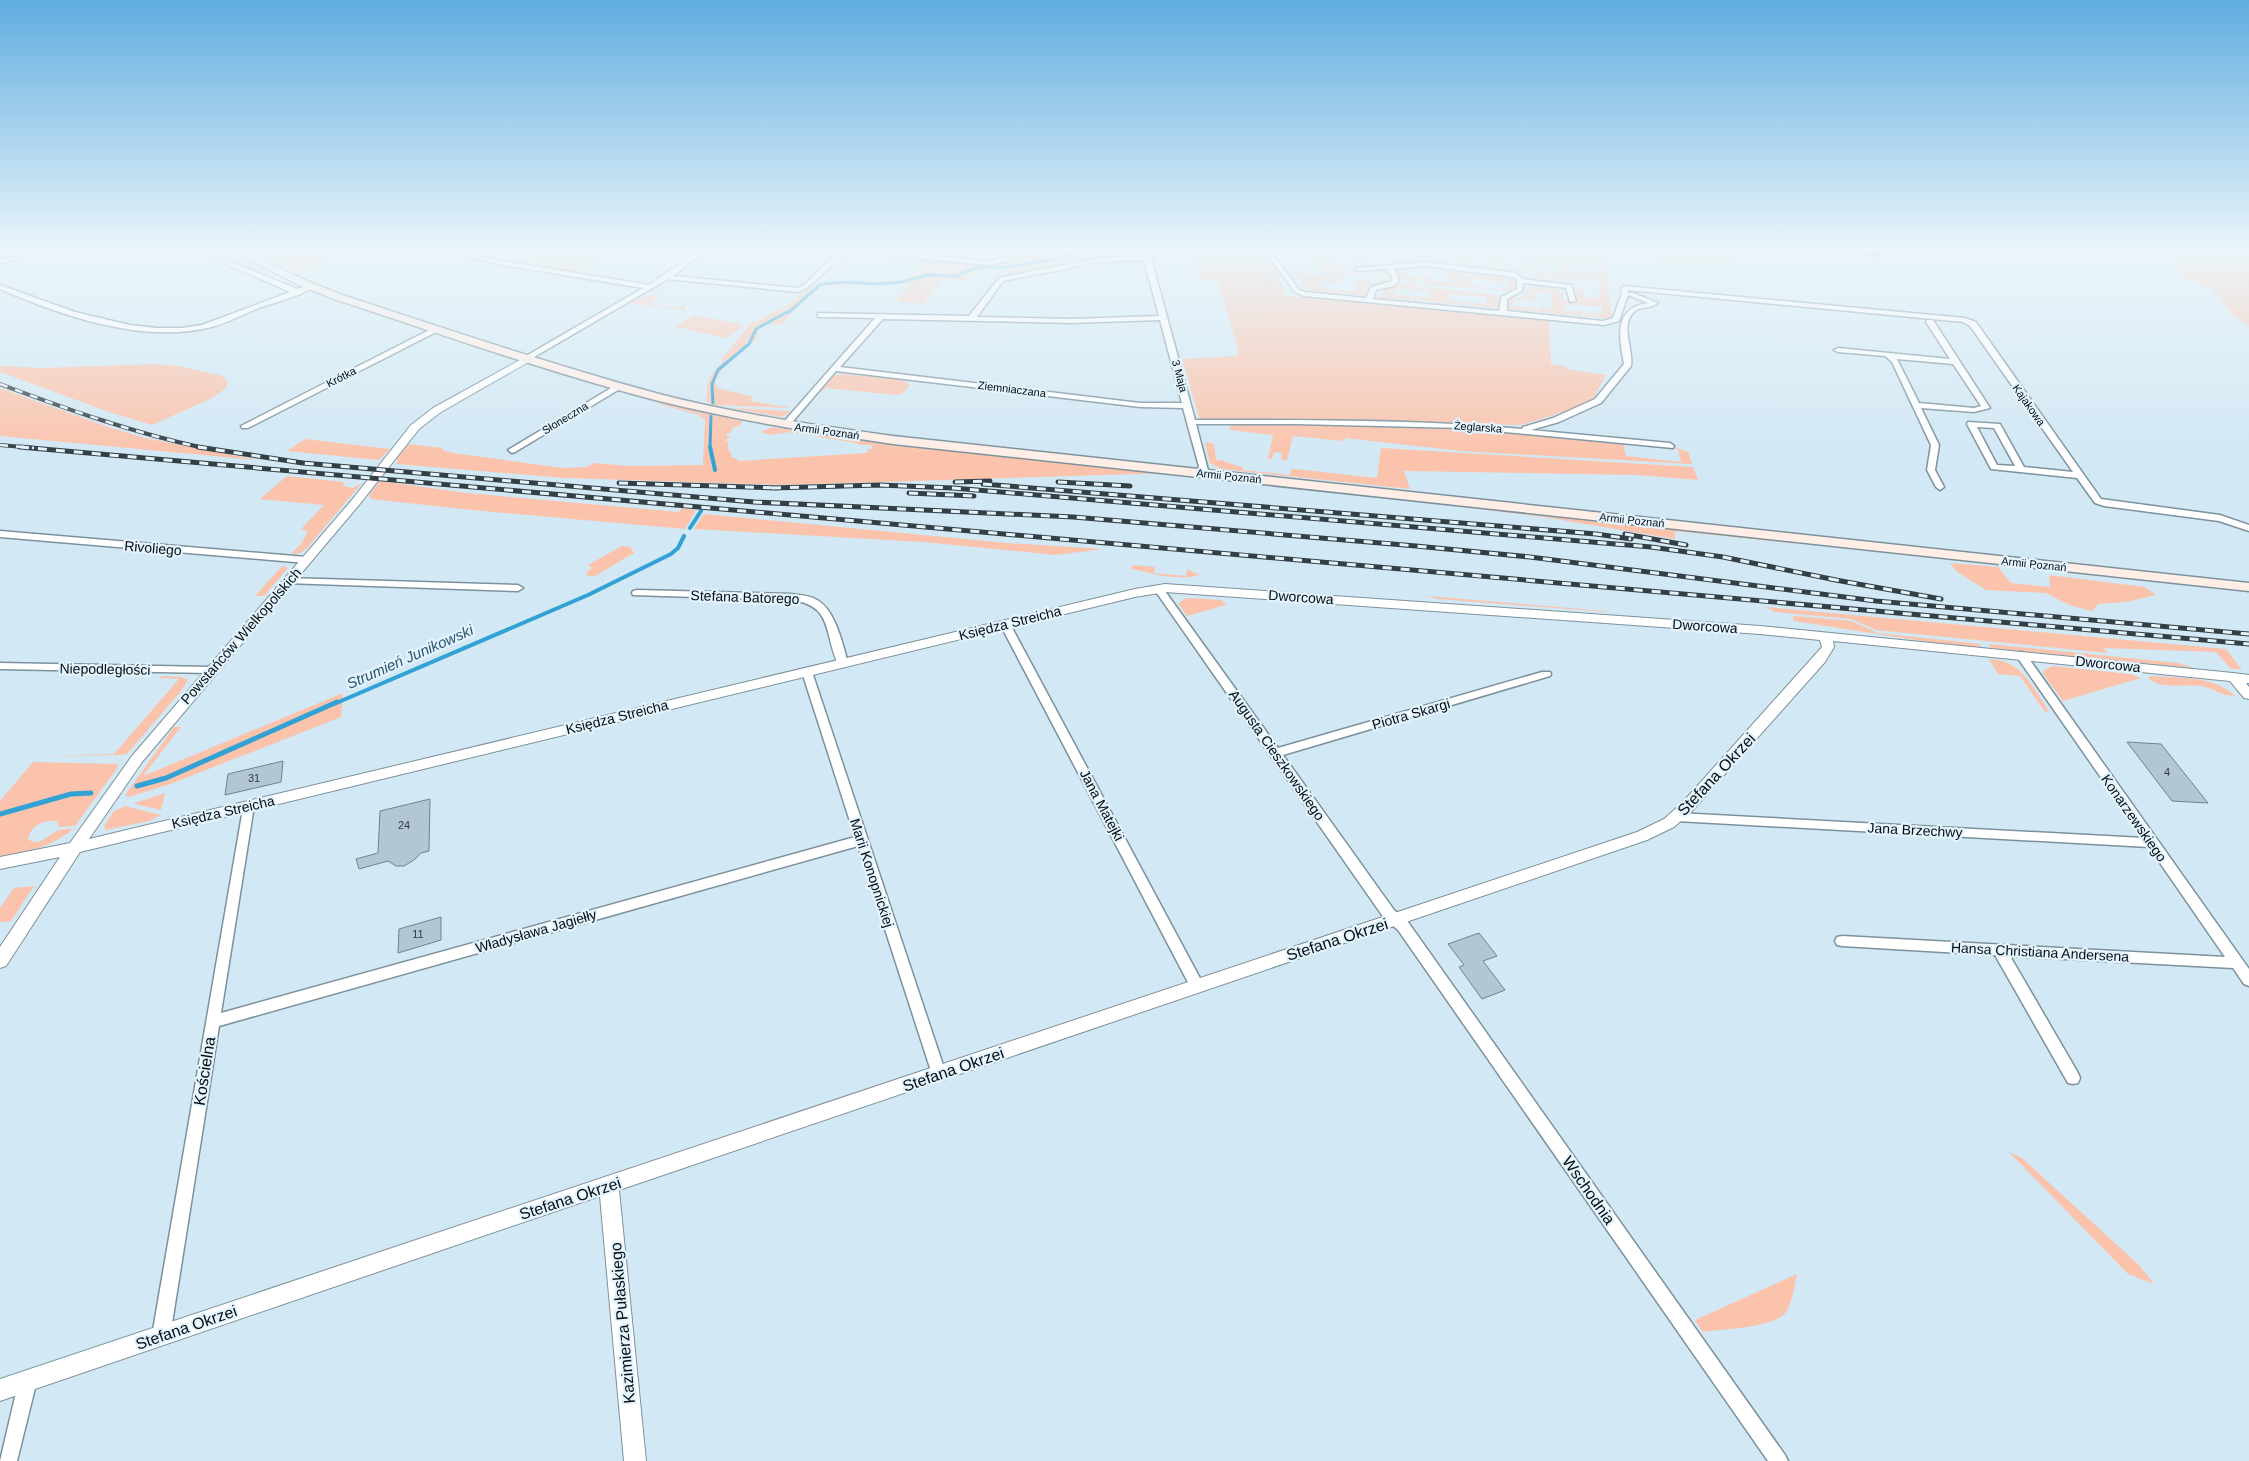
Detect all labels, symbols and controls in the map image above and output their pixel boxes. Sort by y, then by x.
street label: 3 Maja [1170,358,1190,394]
street label: Krótka [324,364,359,390]
street label: Ziemniaczana [977,379,1048,399]
street label: Kajakowa [2010,382,2048,429]
street label: Słoneczna [540,399,591,436]
street label: Żeglarska [1453,419,1503,435]
street label: Armii Poznań [794,421,860,441]
street label: Armii Poznań [1196,467,1262,485]
street label: Armii Poznań [1599,511,1665,529]
street label: Rivoliego [124,538,183,558]
street label: Armii Poznań [2001,555,2067,573]
street label: Powstańców Wielkopolskich [178,565,304,707]
street label: Stefana Batorego [690,587,800,607]
street label: Dworcowa [1268,587,1334,607]
street label: Księdza Streicha [957,602,1063,643]
street label: Dworcowa [1672,616,1738,636]
water label: Strumień Junikowski [344,621,476,692]
street label: Dworcowa [2075,653,2142,675]
street label: Niepodległości [59,660,151,678]
street label: Augusta Cieszkowskiego [1226,687,1328,824]
street label: Piotra Skargi [1370,695,1452,733]
street label: Księdza Streicha [564,696,670,737]
street label: Stefana Okrzei [1674,730,1759,819]
house number: 4 [2164,766,2170,778]
street label: Jana Matejki [1076,767,1128,843]
street label: Konarzewskiego [2098,771,2170,865]
house number: 31 [248,772,260,784]
street label: Księdza Streicha [170,792,276,832]
street label: Marii Konopnickiej [847,817,897,929]
house number: 24 [398,819,410,831]
street label: Jana Brzechwy [1867,820,1963,840]
street label: Władysława Jagiełły [474,906,598,956]
street label: Stefana Okrzei [1284,915,1390,964]
house number: 11 [412,928,424,940]
street label: Hansa Christiana Andersena [1951,939,2130,965]
street label: Kościelna [191,1035,218,1107]
street label: Stefana Okrzei [900,1044,1006,1095]
street label: Wschodnia [1559,1153,1618,1228]
street label: Stefana Okrzei [517,1174,623,1223]
street label: Kazimierza Pułaskiego [607,1242,638,1404]
street label: Stefana Okrzei [133,1302,239,1353]

